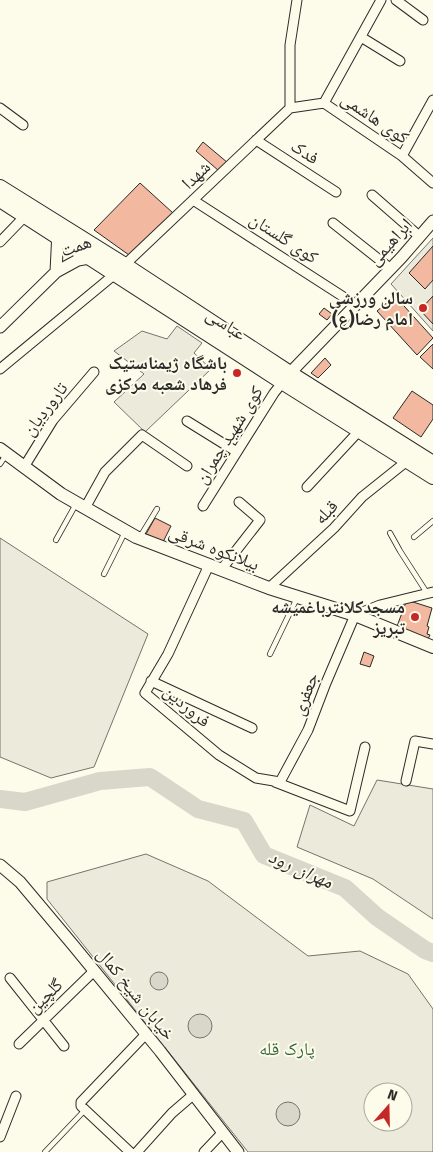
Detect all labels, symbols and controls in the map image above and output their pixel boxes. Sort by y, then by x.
street label: کوی هاشمی [337,87,414,149]
street label: فدک [287,135,323,169]
street label: شهدا [177,156,215,194]
street label: کوی گلستان [246,208,323,269]
street label: ابراهیمی [363,214,417,270]
street label: همت [58,231,94,261]
place label: سالن ورزشی امام رضا(ع) [329,287,413,331]
marker: سالن ورزشی امام رضا(ع) [417,302,429,314]
street label: عباسى [202,303,250,345]
place label: باشگاه ژیمناستیک فرهاد شعبه مرکزی [105,352,227,395]
marker: باشگاه ژیمناستیک فرهاد شعبه مرکزی [231,367,243,379]
street label: تاروردیان [18,378,72,440]
street label: کوی شهید چمران [190,382,268,488]
street label: قبله [309,495,343,529]
street label: بیلانکوه شرقی [166,521,262,575]
place label: مسجدکلانترباغمیشه تبریز [271,596,405,639]
marker: مسجدکلانترباغمیشه تبریز [409,611,421,623]
street label: جعفری [287,669,323,719]
street label: فروردین [159,680,215,732]
water label: مهران رود [265,845,337,894]
street label: خیابان شیخ کمال [91,943,180,1045]
street label: گلچین [23,974,68,1018]
park label: پارک قله [259,1038,315,1060]
north arrow [363,1082,413,1132]
text: N [385,1086,400,1105]

